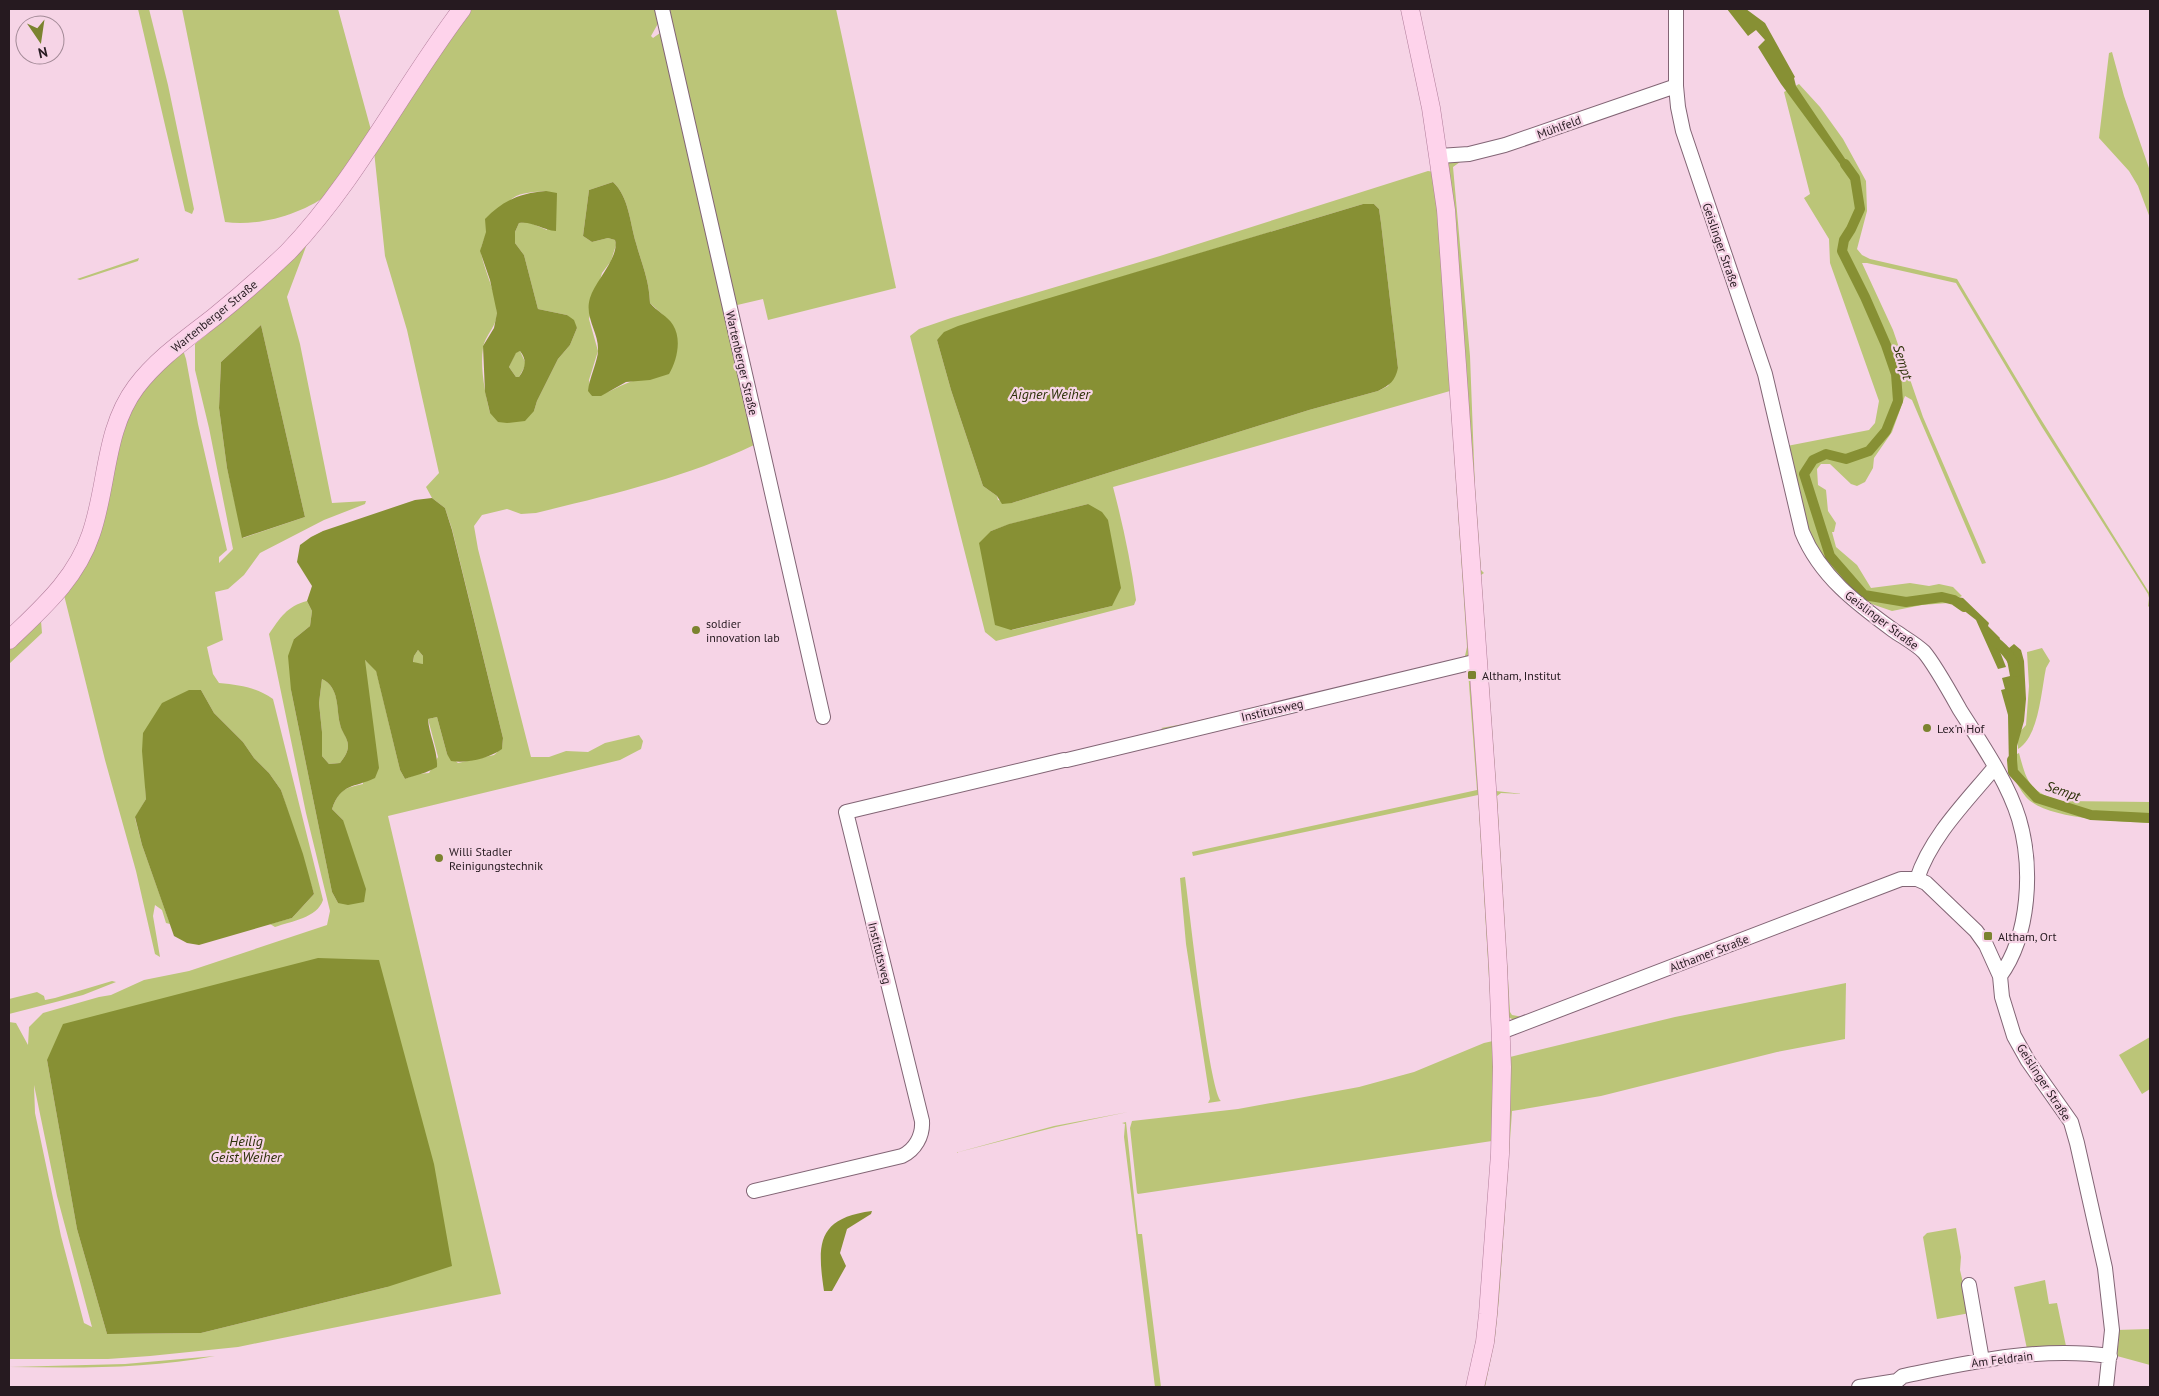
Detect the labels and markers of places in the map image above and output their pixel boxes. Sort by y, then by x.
place label: soldier innovation lab [706,616,780,645]
marker: soldier innovation lab [690,624,702,636]
place label: Altham, Institut [1482,668,1561,683]
marker: Altham, Institut [1466,669,1478,681]
place label: Lex'n Hof [1937,721,1985,736]
marker: Lex'n Hof [1921,722,1933,734]
place label: Willi Stadler Reinigungstechnik [449,844,543,873]
marker: Willi Stadler Reinigungstechnik [433,852,445,864]
place label: Altham, Ort [1998,929,2057,944]
marker: Altham, Ort [1982,930,1994,942]

